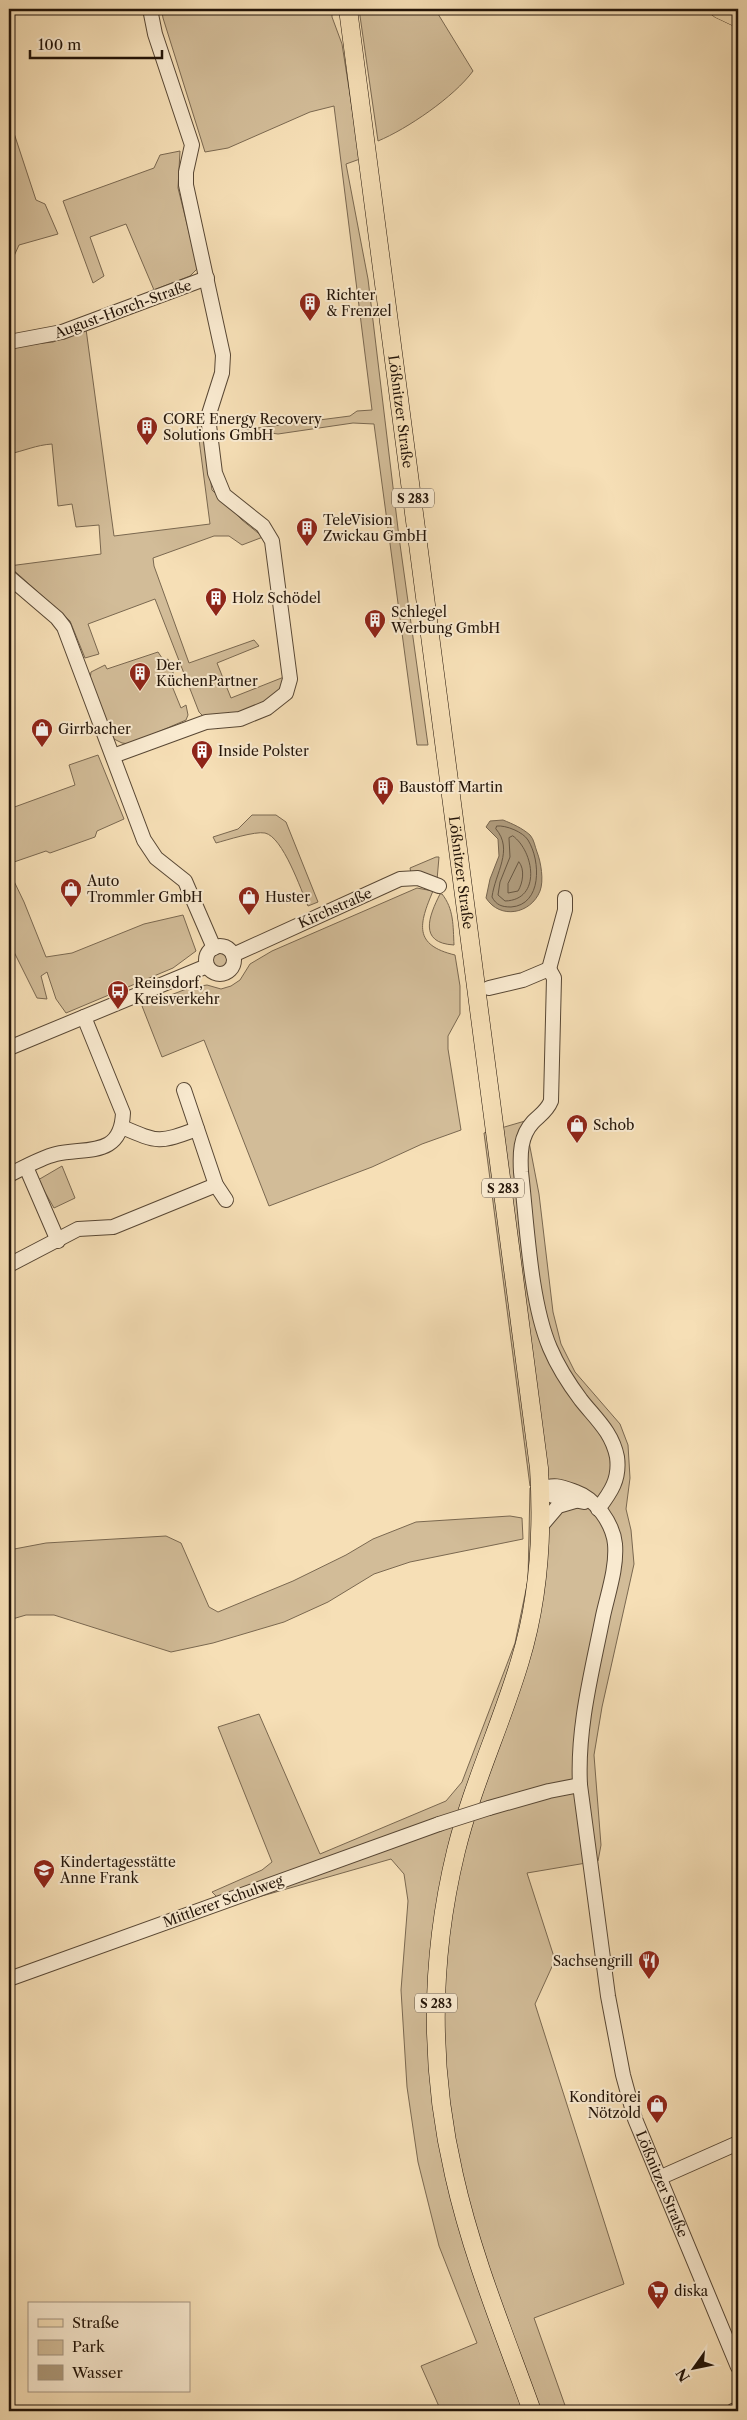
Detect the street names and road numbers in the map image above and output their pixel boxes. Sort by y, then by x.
street label: August-Horch-Straße [51,276,194,343]
street label: Lößnitzer Straße [384,354,417,469]
road number: S 283 [392,488,434,508]
street label: Lößnitzer Straße [445,815,477,930]
street label: Kirchstraße [295,884,375,932]
road number: S 283 [482,1178,524,1198]
street label: Mittlerer Schulweg [160,1871,286,1931]
road number: S 283 [415,1994,457,2012]
street label: Lößnitzer Straße [632,2128,692,2240]

